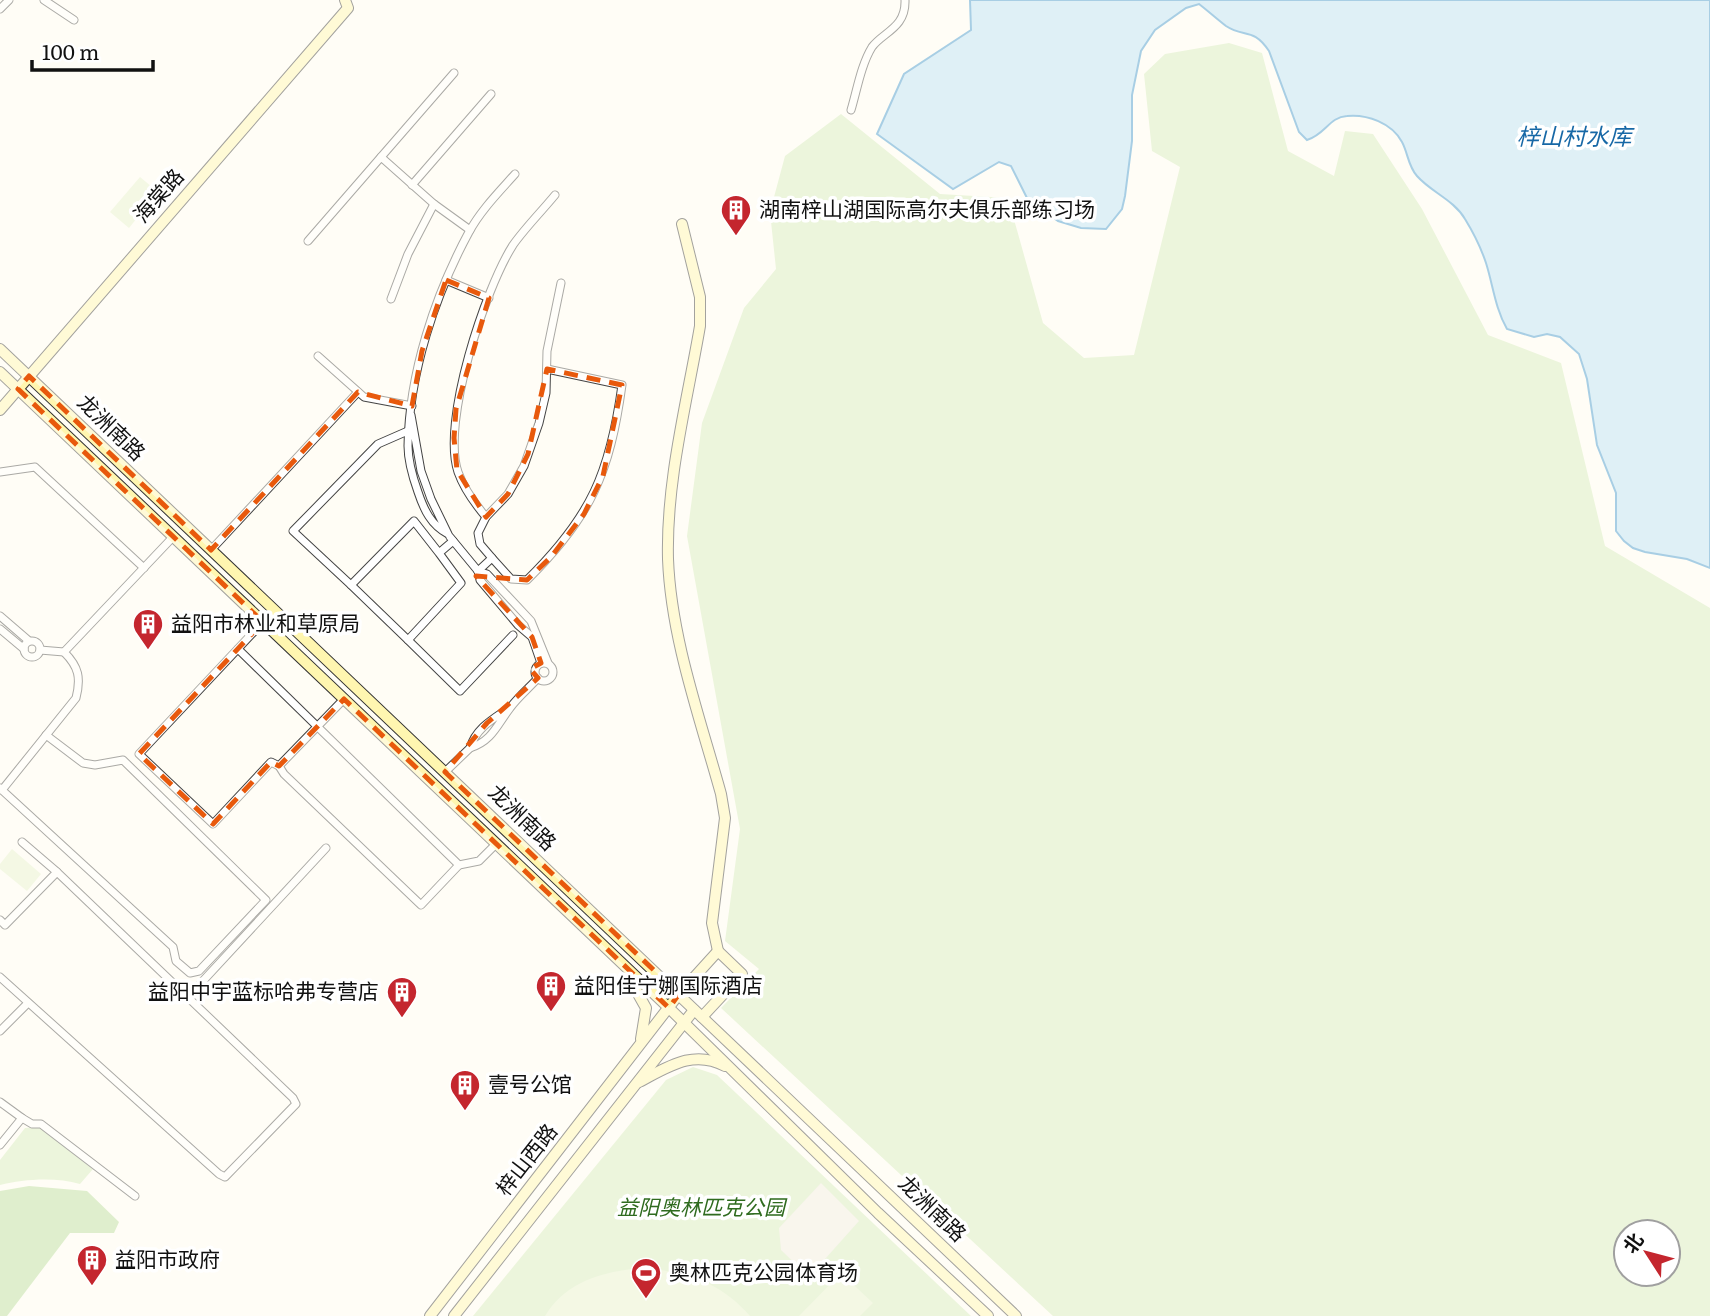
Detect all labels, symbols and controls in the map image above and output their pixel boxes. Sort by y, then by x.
scale bar [32,28,152,72]
text: 100 m [42,35,99,66]
water label: 梓山村水库 [1517,118,1636,152]
street label: 海棠路 [125,160,189,228]
place label: 湖南梓山湖国际高尔夫俱乐部练习场 [759,192,1095,223]
building icon: 湖南梓山湖国际高尔夫俱乐部练习场 [719,193,753,237]
street label: 龙洲南路 [72,386,154,467]
place label: 益阳市林业和草原局 [171,606,360,637]
building icon: 益阳市林业和草原局 [131,607,165,651]
street label: 龙洲南路 [483,776,565,857]
place label: 益阳佳宁娜国际酒店 [574,968,763,999]
building icon: 益阳佳宁娜国际酒店 [534,969,568,1013]
place label: 益阳中宇蓝标哈弗专营店 [148,974,379,1005]
building icon: 益阳中宇蓝标哈弗专营店 [385,975,419,1019]
place label: 壹号公馆 [488,1067,572,1098]
building icon: 壹号公馆 [448,1068,482,1112]
street label: 梓山西路 [487,1116,563,1201]
street label: 龙洲南路 [893,1167,975,1248]
park label: 益阳奥林匹克公园 [617,1190,788,1221]
north arrow [1612,1218,1682,1288]
text: 北 [1616,1226,1649,1258]
place label: 益阳市政府 [115,1242,220,1273]
building icon: 益阳市政府 [75,1243,109,1287]
place label: 奥林匹克公园体育场 [669,1255,858,1286]
sports icon: 奥林匹克公园体育场 [629,1256,663,1300]

